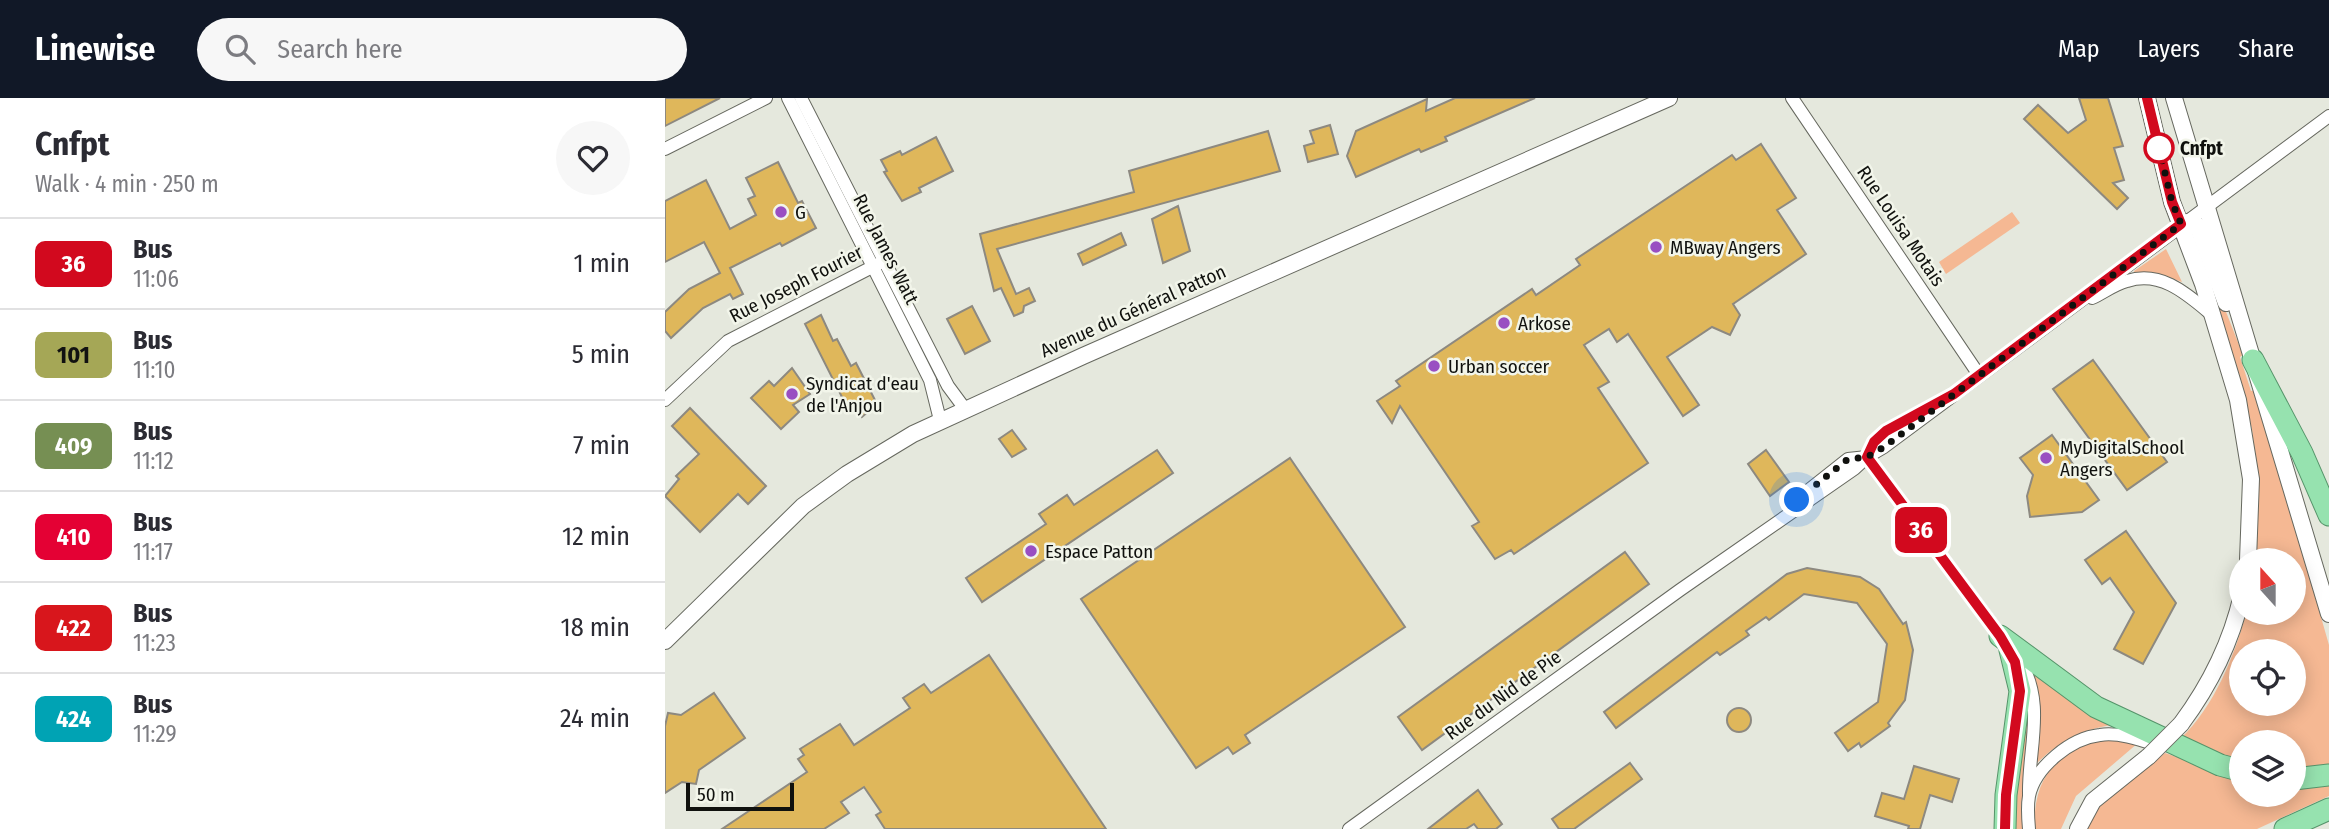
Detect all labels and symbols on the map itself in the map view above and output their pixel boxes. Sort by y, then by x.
marker: Cnfpt [2144,133,2174,163]
place label: Cnfpt [2180,137,2223,160]
street label: Rue Louisa Motais [1852,161,1950,291]
street label: Rue James Watt [848,190,924,309]
place label: G [795,201,806,224]
marker: G [773,204,789,220]
place label: MBway Angers [1670,236,1781,259]
marker: MBway Angers [1648,239,1664,255]
street label: Rue Joseph Fourier [726,240,867,327]
street label: Avenue du Général Patton [1037,260,1229,362]
place label: Arkose [1518,312,1571,335]
marker: Arkose [1496,315,1512,331]
place label: Urban soccer [1448,355,1550,378]
marker: Urban soccer [1426,358,1442,374]
place label: Syndicat d'eau de l'Anjou [806,372,919,417]
marker: Syndicat d'eau de l'Anjou [784,386,800,402]
place label: MyDigitalSchool Angers [2060,436,2184,481]
marker: MyDigitalSchool Angers [2038,450,2054,466]
your location [1779,482,1814,517]
line badge: 36 [1889,507,1953,553]
place label: Espace Patton [1045,540,1153,563]
marker: Espace Patton [1023,543,1039,559]
north arrow [2229,548,2307,625]
street label: Rue du Nid de Pie [1440,645,1566,745]
scale bar [686,780,795,812]

